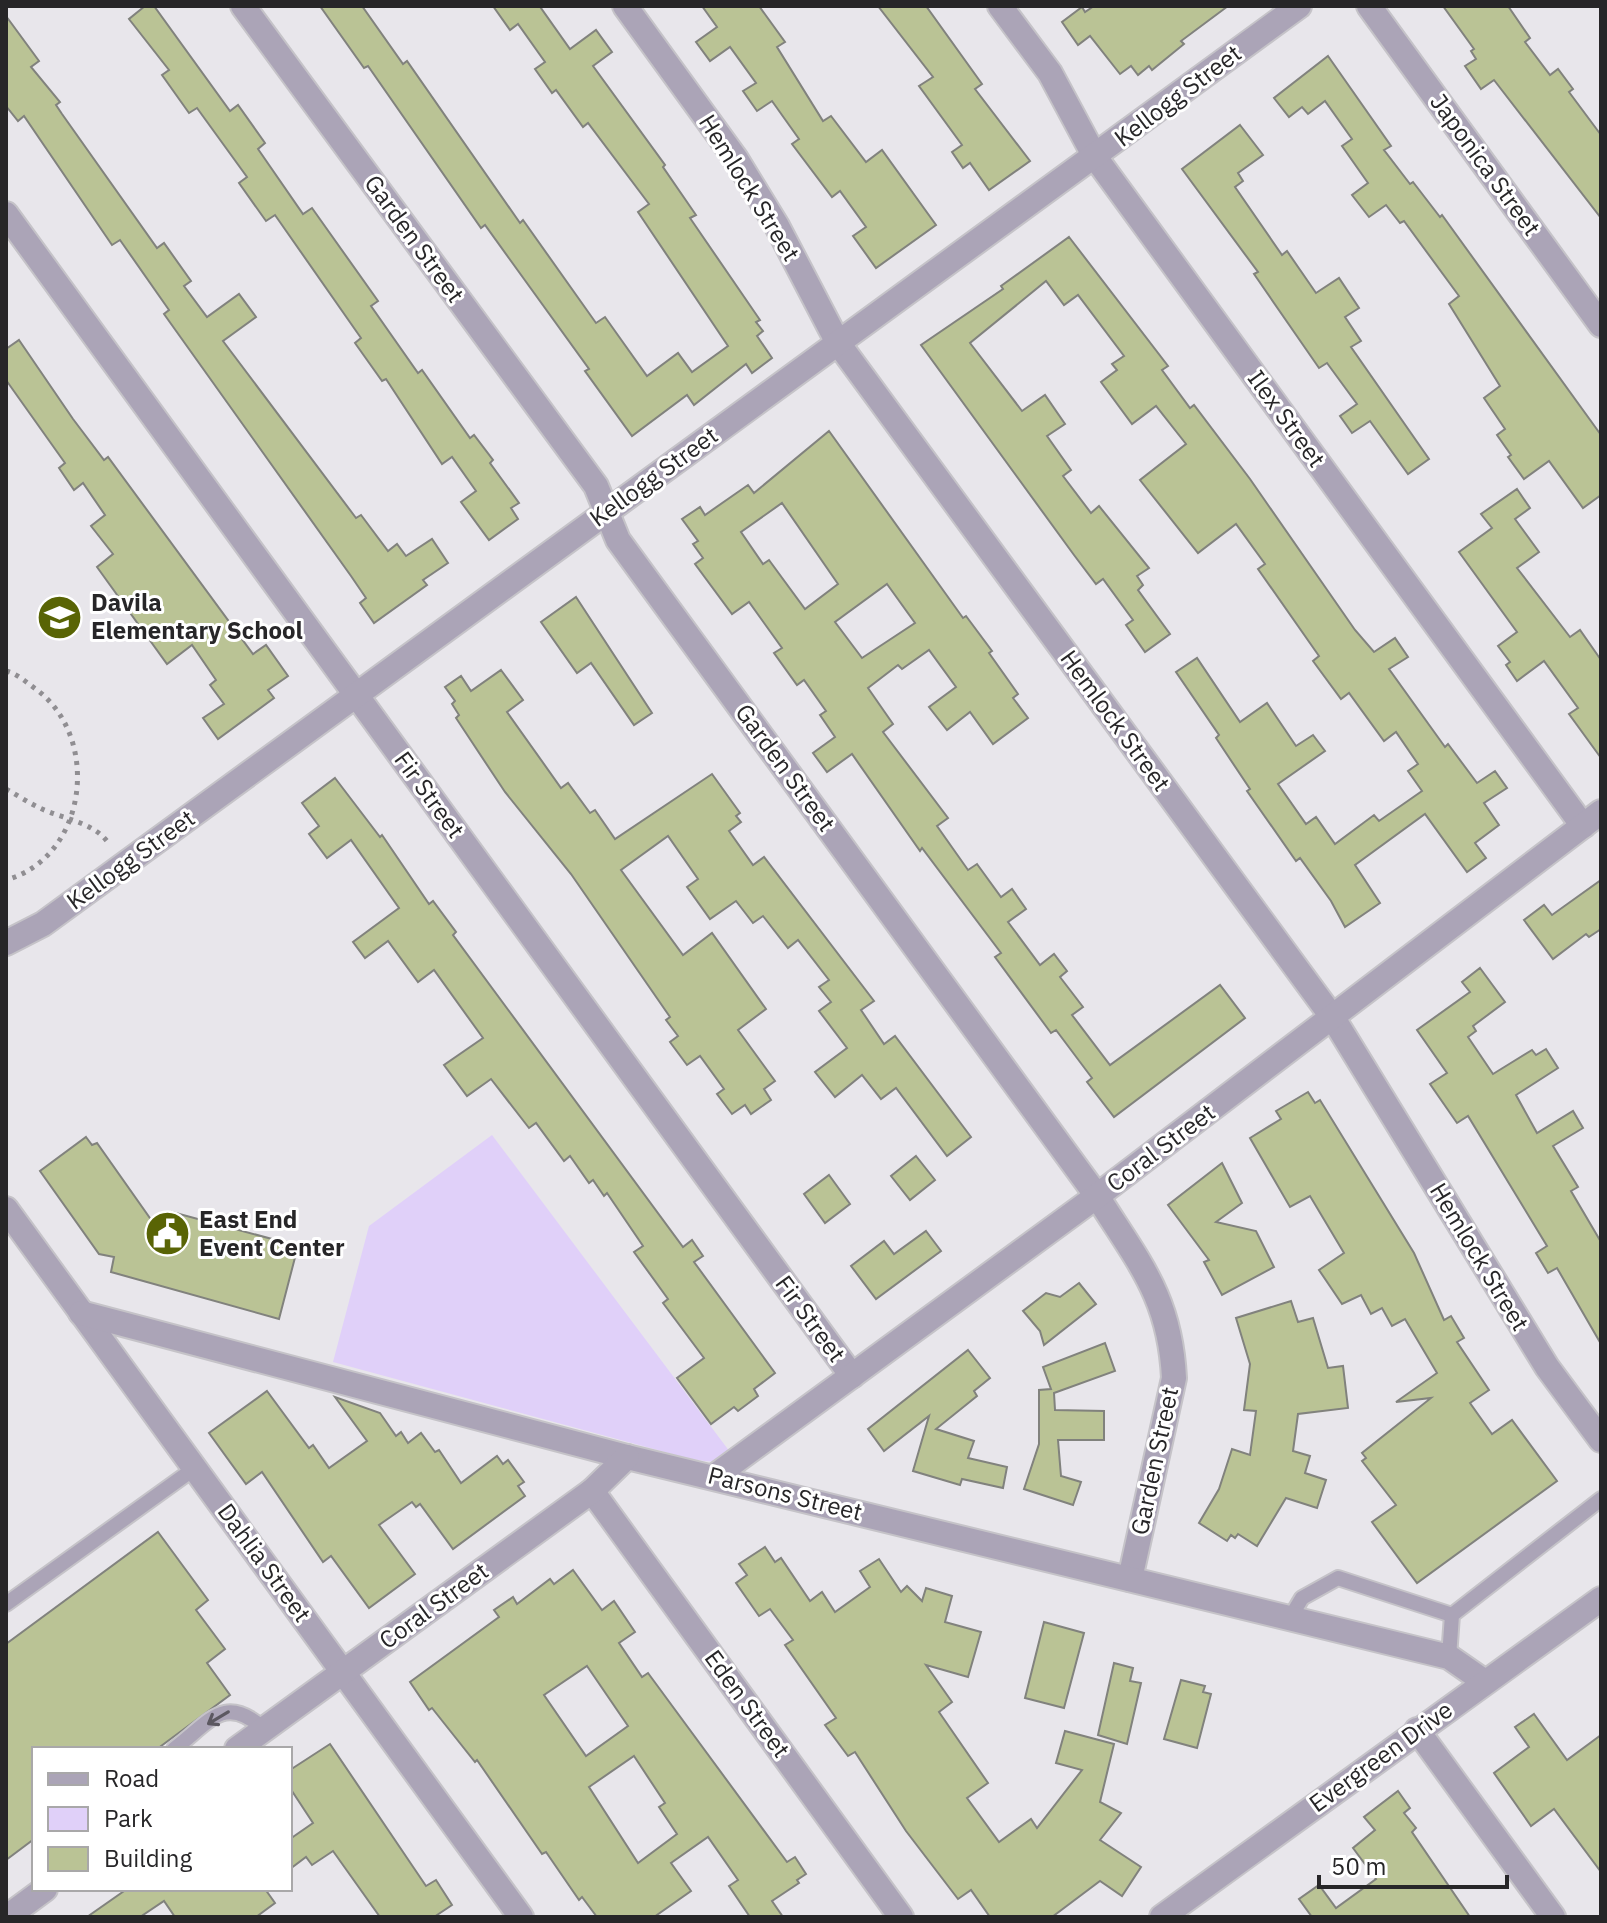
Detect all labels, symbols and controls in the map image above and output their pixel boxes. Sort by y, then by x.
street label: Kellogg Street [1107,37,1247,153]
street label: Japonica Street [1423,87,1548,242]
street label: Hemlock Street [692,108,808,267]
street label: Garden Street [358,168,472,309]
street label: Ilex Street [1241,363,1333,473]
street label: Kellogg Street [583,419,724,534]
place label: Davila Elementary School [91,586,303,646]
school or university icon: Davila Elementary School [36,593,84,641]
street label: Hemlock Street [1054,643,1178,797]
street label: Garden Street [729,697,843,838]
street label: Fir Street [388,745,472,844]
street label: Kellogg Street [60,802,201,917]
street label: Coral Street [1100,1096,1221,1198]
street label: Hemlock Street [1423,1177,1537,1336]
place label: East End Event Center [199,1203,345,1263]
public building icon: East End Event Center [144,1210,192,1258]
street label: Fir Street [769,1269,853,1368]
street label: Garden Street [1123,1384,1185,1538]
street label: Parsons Street [705,1458,866,1528]
street label: Dahlia Street [211,1497,319,1628]
street label: Coral Street [372,1555,495,1656]
street label: Eden Street [698,1643,798,1764]
street label: Evergreen Drive [1302,1693,1458,1819]
one-way arrow [208,1710,230,1726]
legend [32,1747,292,1891]
text: Road [104,1762,159,1794]
text: Park [104,1802,153,1834]
scale bar [1319,1839,1507,1889]
text: Building [104,1842,192,1874]
text: 50 m [1331,1850,1386,1882]

